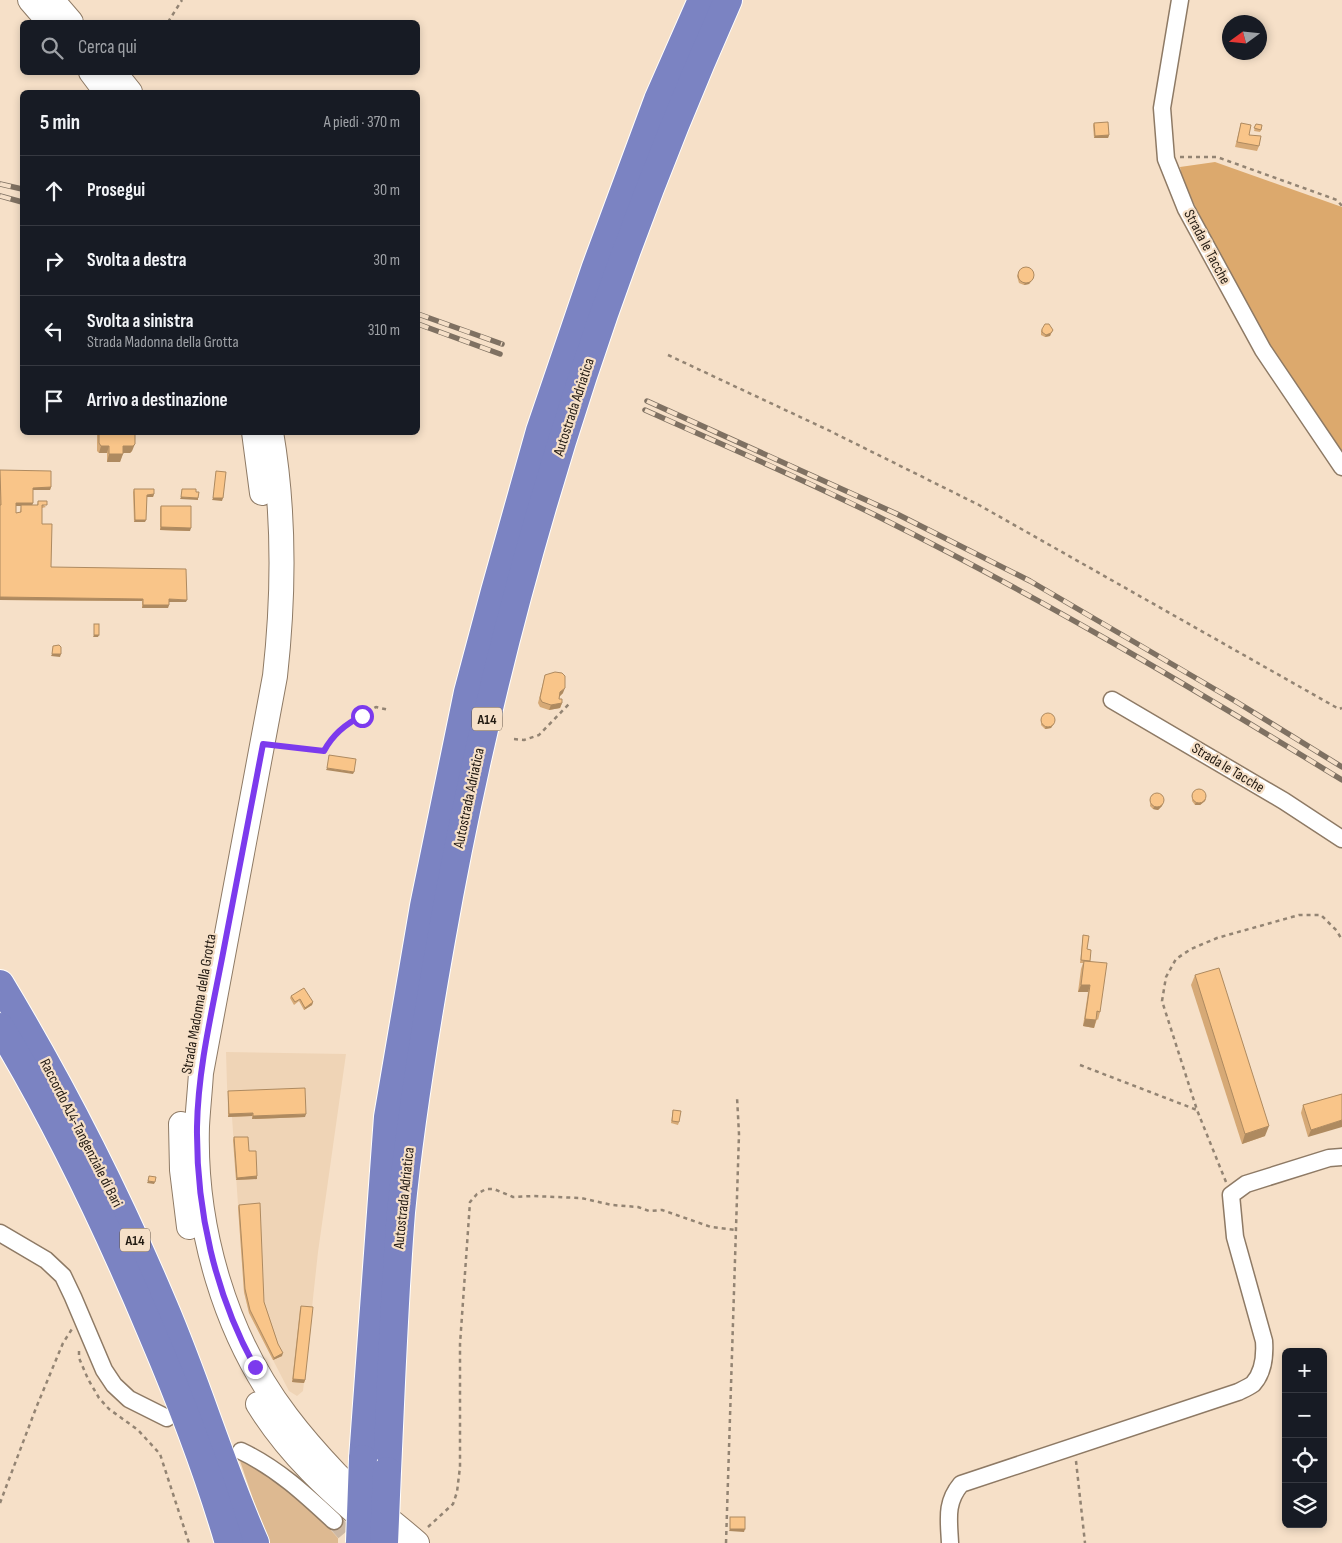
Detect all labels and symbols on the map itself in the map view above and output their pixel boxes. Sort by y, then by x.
north arrow [1222,15,1267,60]
street label: Strada le Tacche [1179,206,1235,288]
street label: Autostrada Adriatica [549,355,599,459]
route start [351,705,374,728]
road number: A14 [472,708,502,731]
street label: Strada le Tacche [1188,739,1268,797]
street label: Autostrada Adriatica [449,746,489,851]
street label: Strada Madonna della Grotta [177,932,221,1076]
street label: Raccordo A14-Tangenziale di Bari [35,1056,127,1211]
street label: Autostrada Adriatica [389,1146,419,1251]
road number: A14 [120,1228,150,1252]
route end [244,1356,267,1379]

